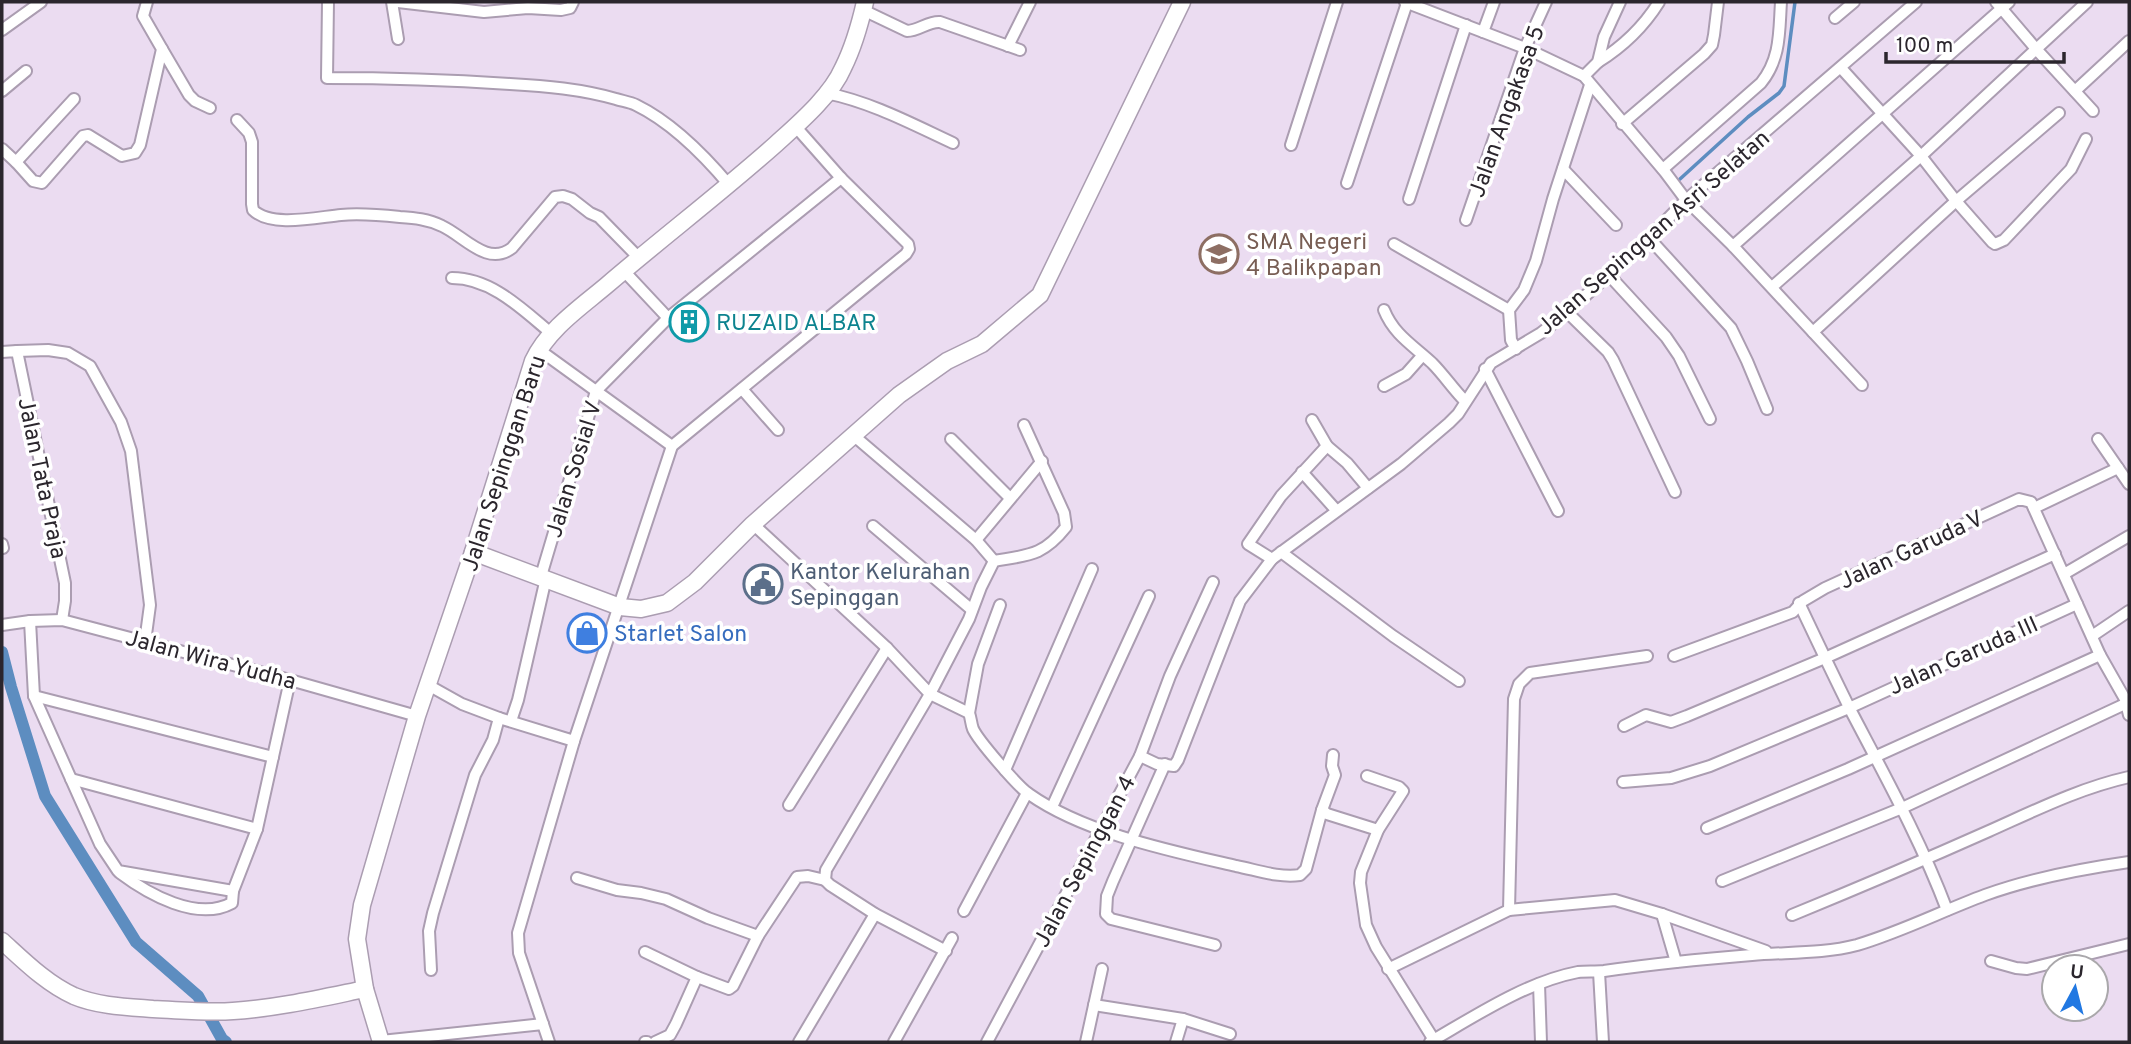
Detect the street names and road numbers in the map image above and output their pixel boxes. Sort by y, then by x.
street label: Jalan Angakasa 5 [1464,22,1553,202]
street label: Jalan Sepinggan Asri Selatan [1532,125,1777,343]
street label: Jalan Sepinggan Baru [457,352,554,576]
street label: Jalan Tata Praja [9,395,72,562]
street label: Jalan Sosial V [541,398,610,542]
street label: Jalan Garuda V [1835,505,1989,597]
street label: Jalan Garuda III [1885,611,2043,703]
street label: Jalan Wira Yudha [122,625,299,698]
street label: Jalan Sepinggan 4 [1029,771,1144,953]

